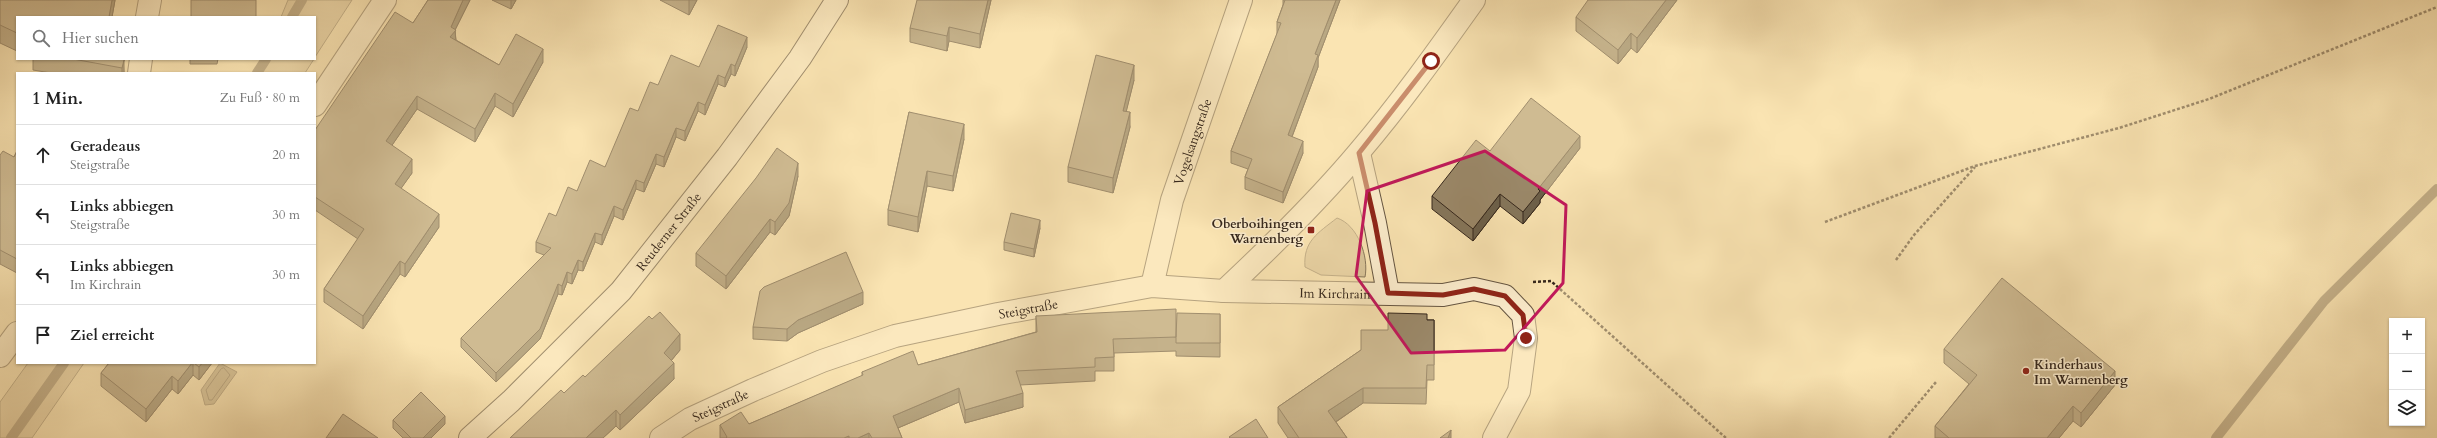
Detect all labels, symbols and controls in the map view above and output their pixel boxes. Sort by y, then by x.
search box [16,16,316,60]
icon: search [30,27,52,49]
text: Hier suchen [62,28,139,48]
route start [1422,52,1440,70]
text: 1 Min. [32,87,83,110]
text: Zu Fuß · 80 m [220,89,300,107]
street label: Vogelsangstraße [1170,96,1216,188]
text: Geradeaus [70,136,140,156]
icon: ahead [32,144,54,166]
text: 20 m [272,146,300,164]
text: Steigstraße [70,156,130,174]
street label: Reuderner Straße [632,189,706,275]
text: Links abbiegen [70,196,174,216]
icon: left [32,204,54,226]
text: 30 m [272,206,300,224]
place label: Oberboihingen Warnenberg [1212,215,1304,248]
text: Steigstraße [70,216,130,234]
marker: Oberboihingen Warnenberg [1306,225,1316,235]
text: Links abbiegen [70,256,174,276]
icon: left [32,264,54,286]
text: 30 m [272,266,300,284]
text: Im Kirchrain [70,276,141,294]
street label: Im Kirchrain [1299,284,1371,304]
street label: Steigstraße [997,295,1060,324]
map controls [2389,318,2425,426]
button: + [2389,318,2425,354]
icon: arrive [32,324,54,346]
text: Ziel erreicht [70,325,154,345]
route end [1517,329,1535,347]
button: − [2389,354,2425,390]
place label: Kinderhaus Im Warnenberg [2034,356,2128,389]
marker: Kinderhaus Im Warnenberg [2021,366,2031,376]
street label: Steigstraße [690,385,752,427]
button: layers [2389,390,2425,426]

